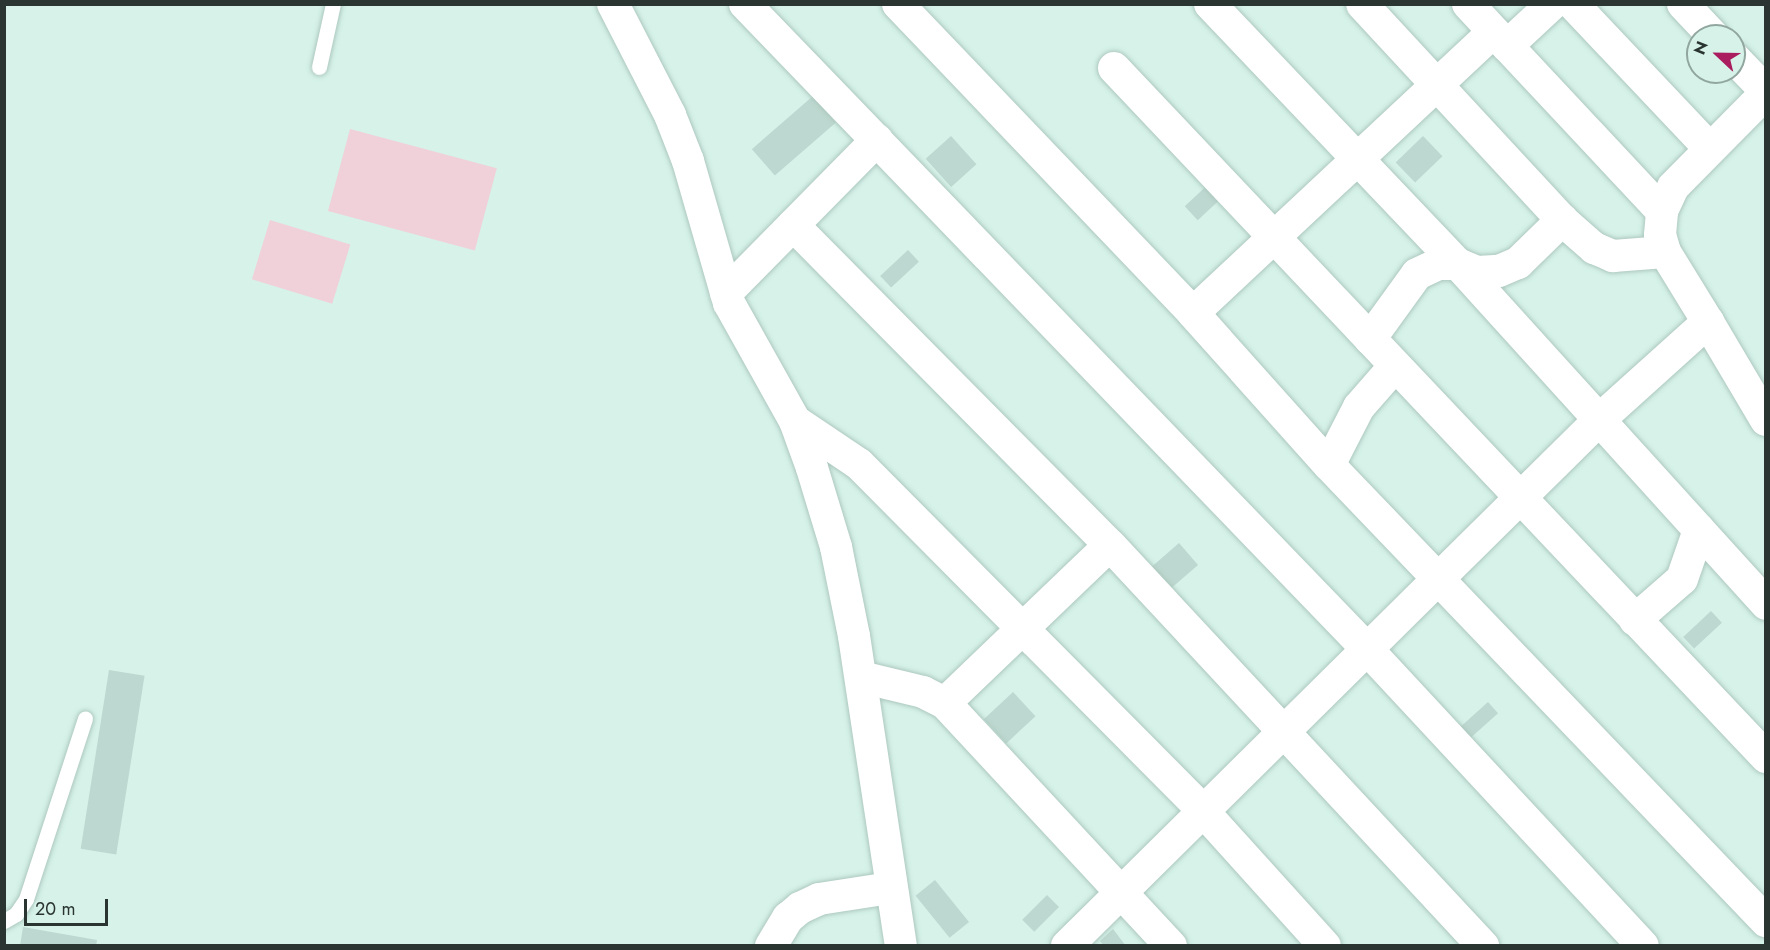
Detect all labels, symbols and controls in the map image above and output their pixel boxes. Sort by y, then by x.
north arrow [1686,24,1746,84]
text: N [1688,38,1714,58]
scale bar [27,887,111,925]
text: 20 m [35,896,75,922]

